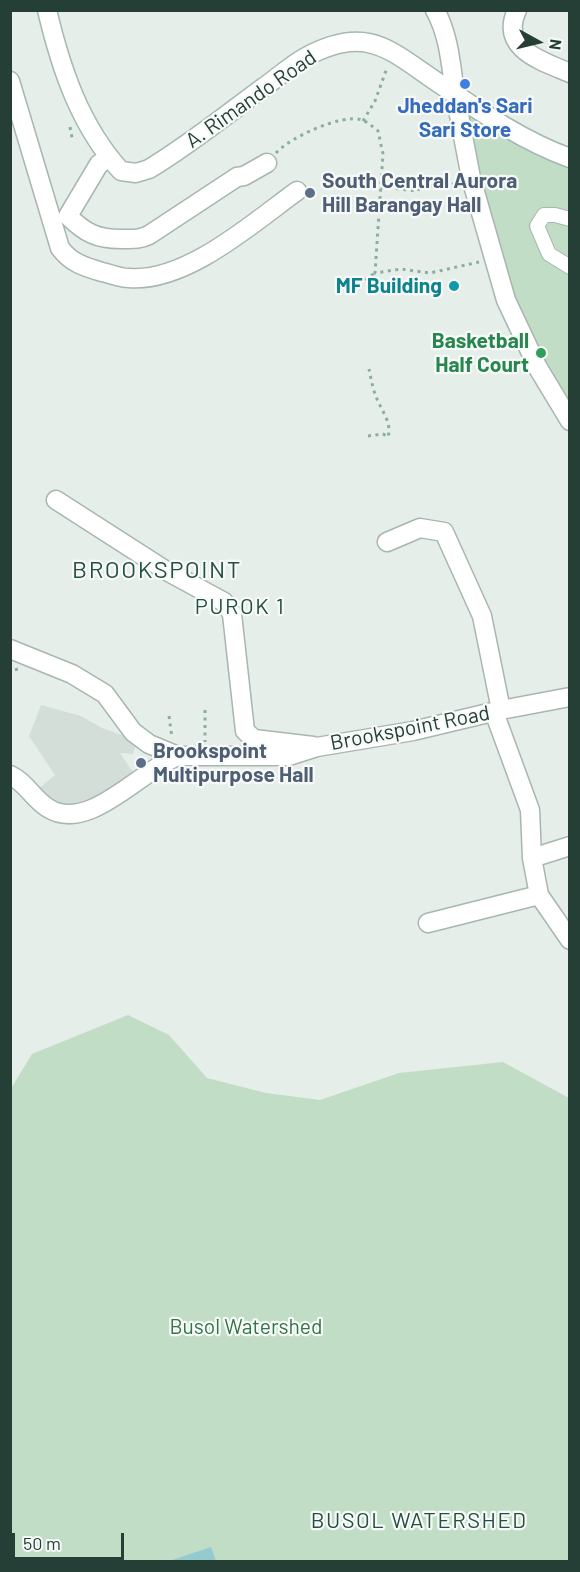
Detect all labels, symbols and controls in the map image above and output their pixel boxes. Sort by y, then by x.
north arrow [508,12,568,72]
text: N [546,38,566,51]
street label: A. Rimando Road [181,45,321,153]
marker: Jheddan's Sari Sari Store [458,77,472,91]
place label: Jheddan's Sari Sari Store [397,93,533,143]
place label: South Central Aurora Hill Barangay Hall [322,168,517,218]
marker: South Central Aurora Hill Barangay Hall [303,186,317,200]
place label: MF Building [336,273,442,299]
marker: MF Building [447,279,461,293]
place label: Basketball Half Court [432,328,529,378]
marker: Basketball Half Court [534,346,548,360]
district label: BROOKSPOINT [72,556,242,584]
district label: PUROK 1 [195,594,285,620]
street label: Brookspoint Road [328,700,492,756]
place label: Brookspoint Multipurpose Hall [153,738,314,788]
marker: Brookspoint Multipurpose Hall [134,756,148,770]
park label: Busol Watershed [170,1314,322,1340]
district label: BUSOL WATERSHED [311,1508,527,1534]
scale bar [15,1521,128,1559]
text: 50 m [23,1532,61,1554]

